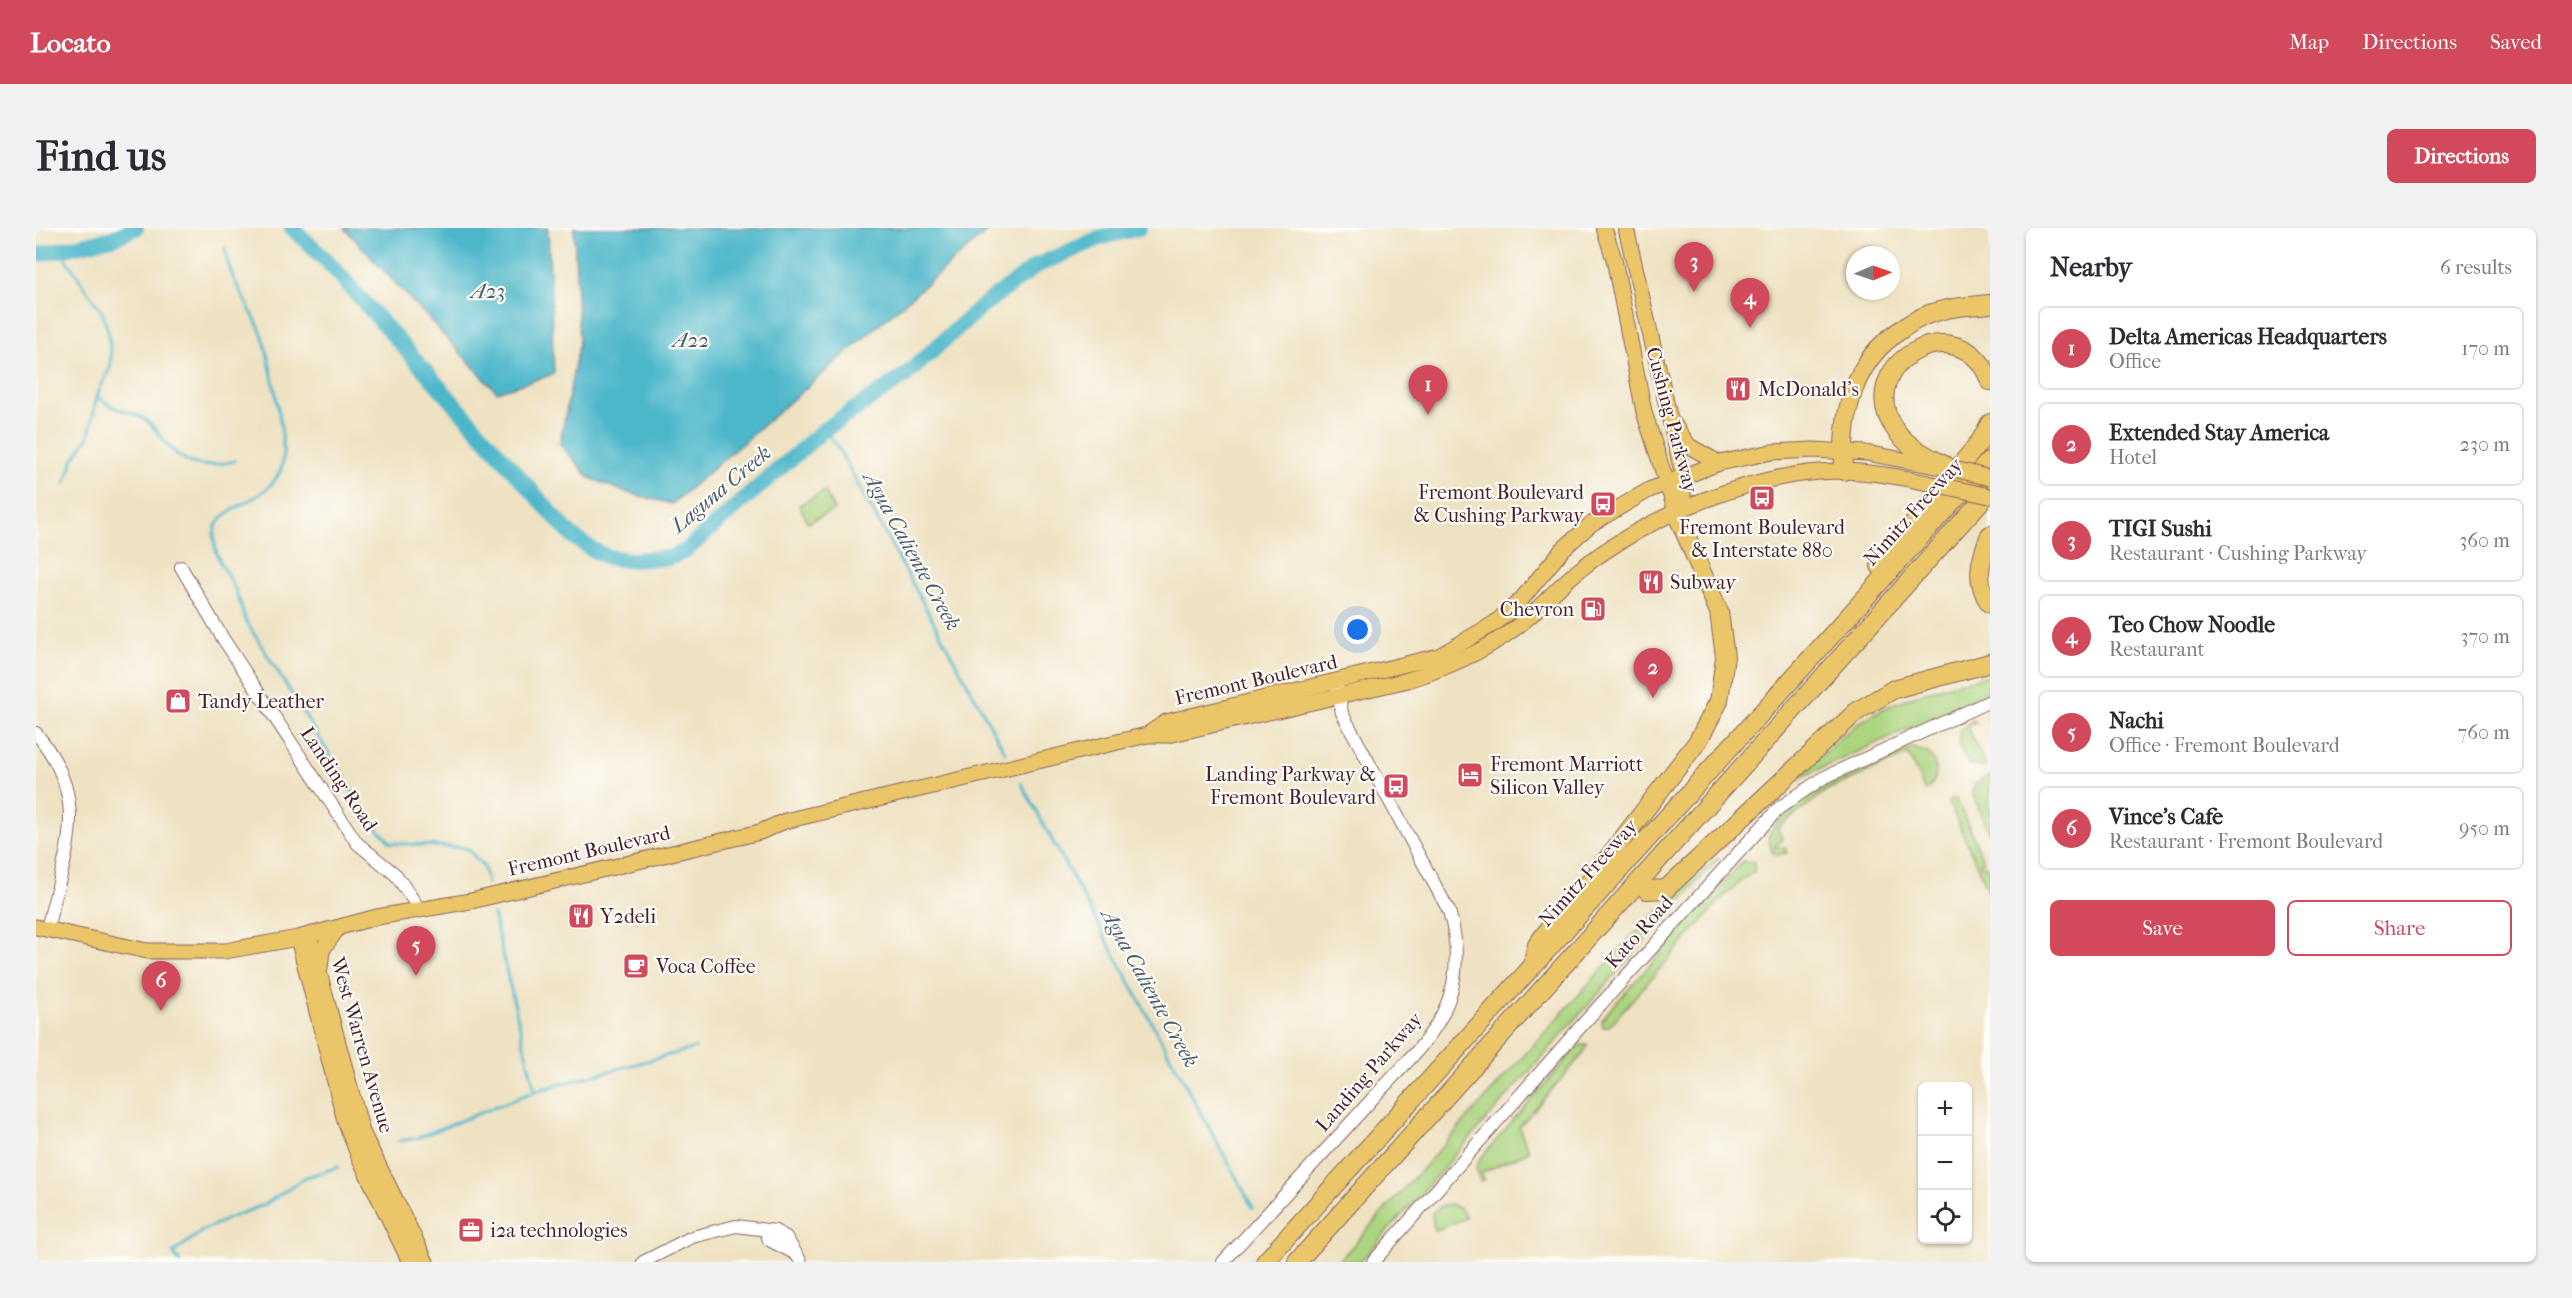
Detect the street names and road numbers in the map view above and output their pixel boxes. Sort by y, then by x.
street label: Cushing Parkway [1642,345,1703,497]
street label: Nimitz Freeway [1859,453,1968,570]
street label: Fremont Boulevard [1173,650,1341,710]
street label: Landing Road [296,722,383,836]
street label: Nimitz Freeway [1534,814,1643,931]
street label: Fremont Boulevard [506,821,674,881]
street label: Kato Road [1600,890,1678,973]
street label: West Warren Avenue [326,954,398,1136]
street label: Landing Parkway [1311,1007,1428,1136]

